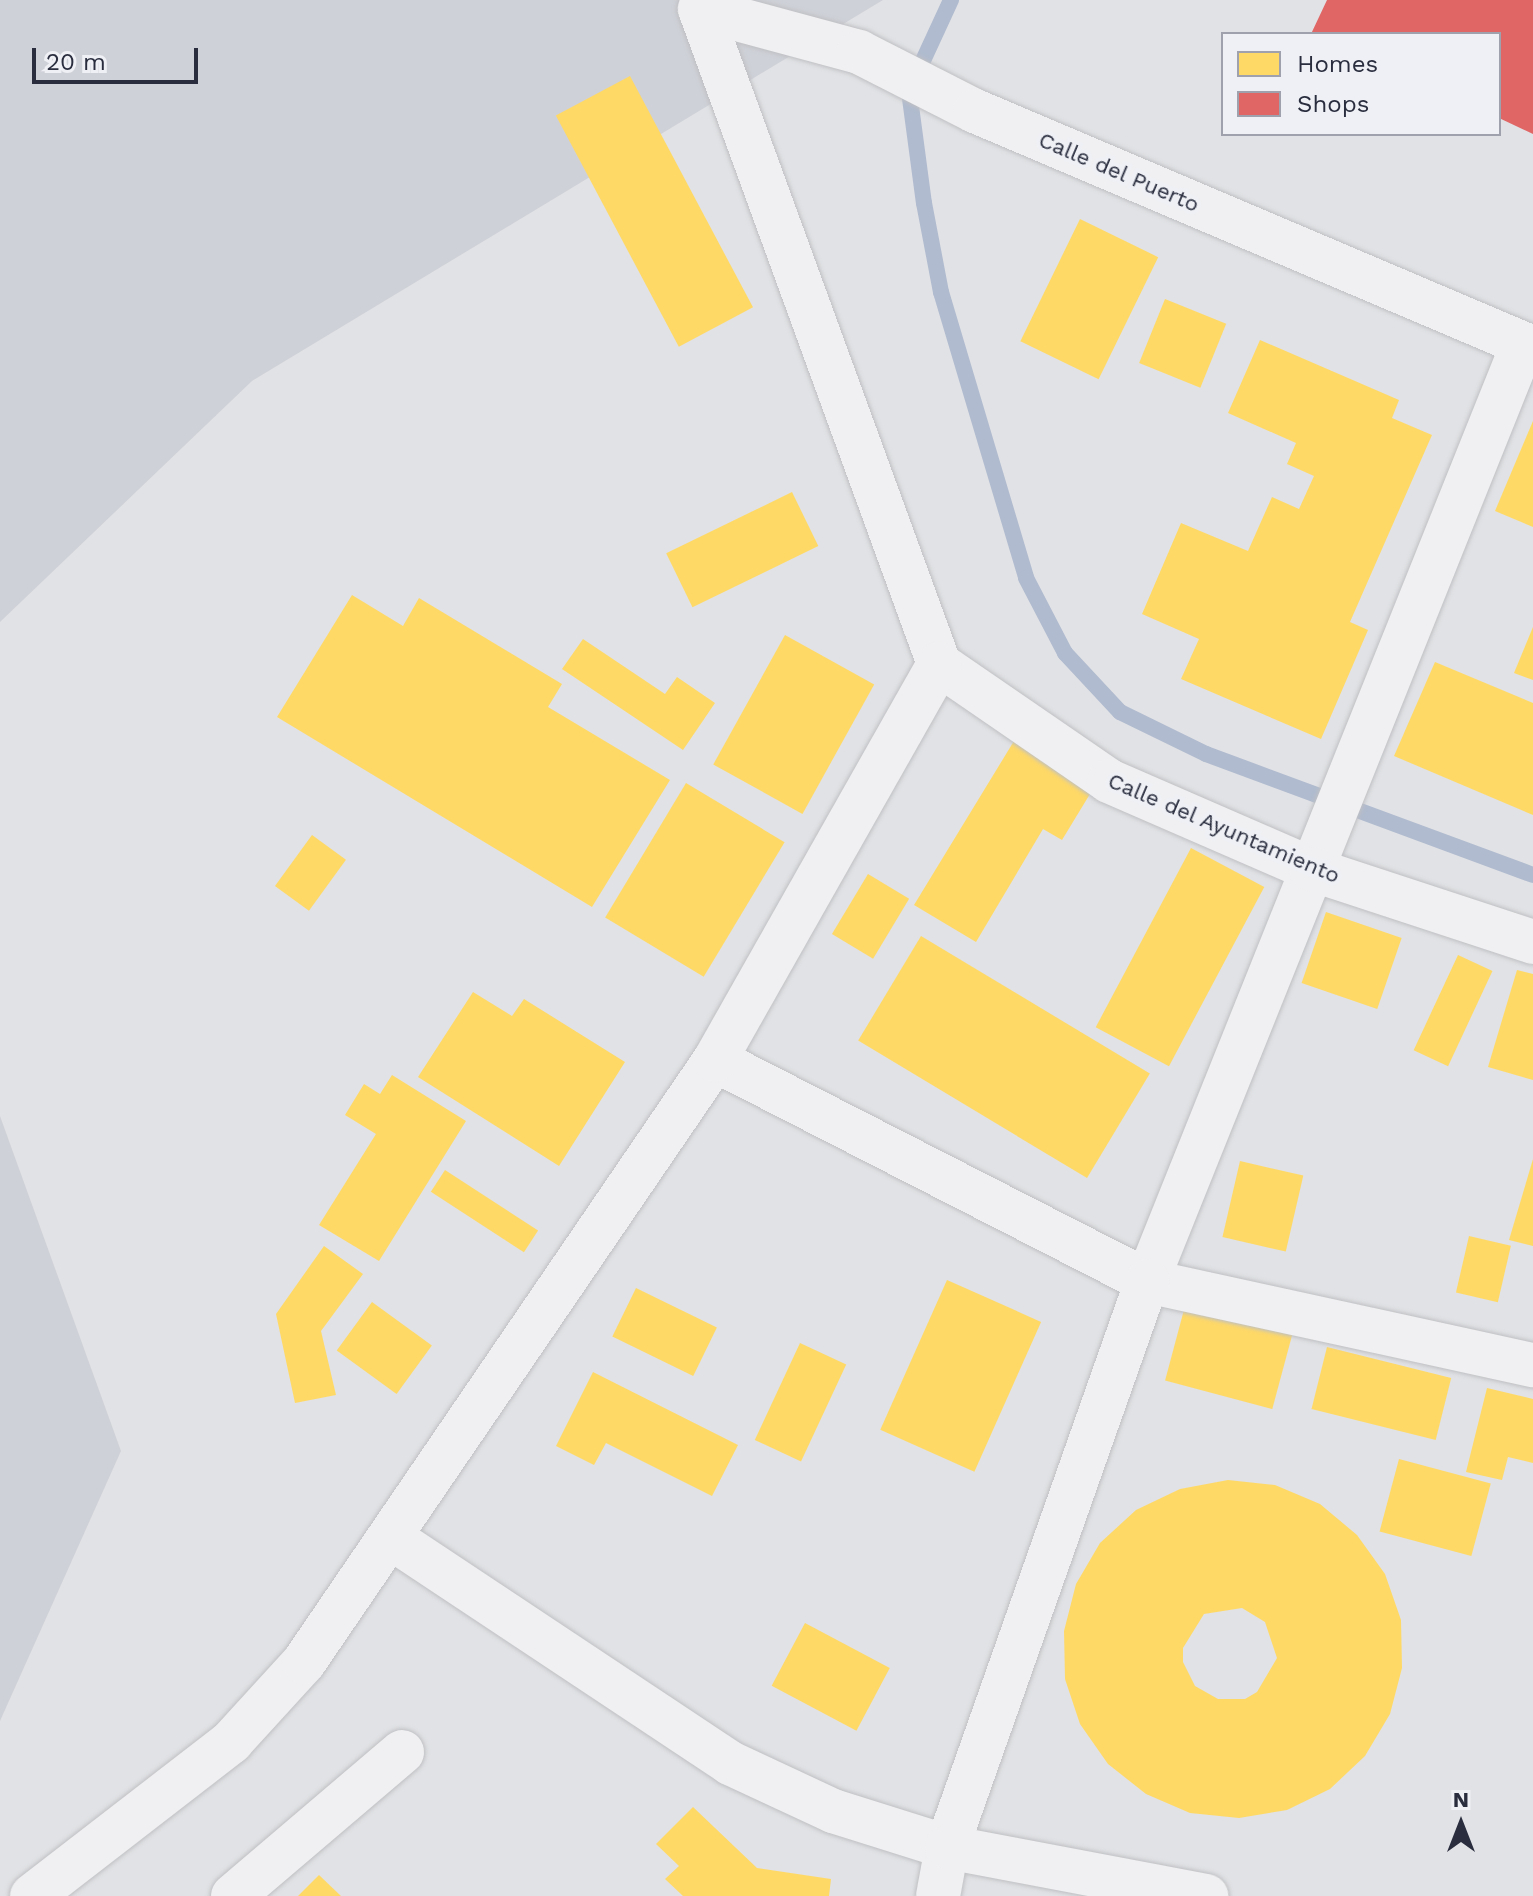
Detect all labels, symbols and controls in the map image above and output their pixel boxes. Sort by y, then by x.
scale bar [36,32,202,82]
legend [1221,32,1501,136]
text: 20 m [46,48,106,76]
text: Homes [1297,50,1378,78]
text: Shops [1297,90,1369,118]
street label: Calle del Puerto [1035,126,1203,218]
street label: Calle del Ayuntamiento [1103,767,1345,889]
north arrow [1421,1784,1501,1864]
text: N [1453,1787,1469,1812]

